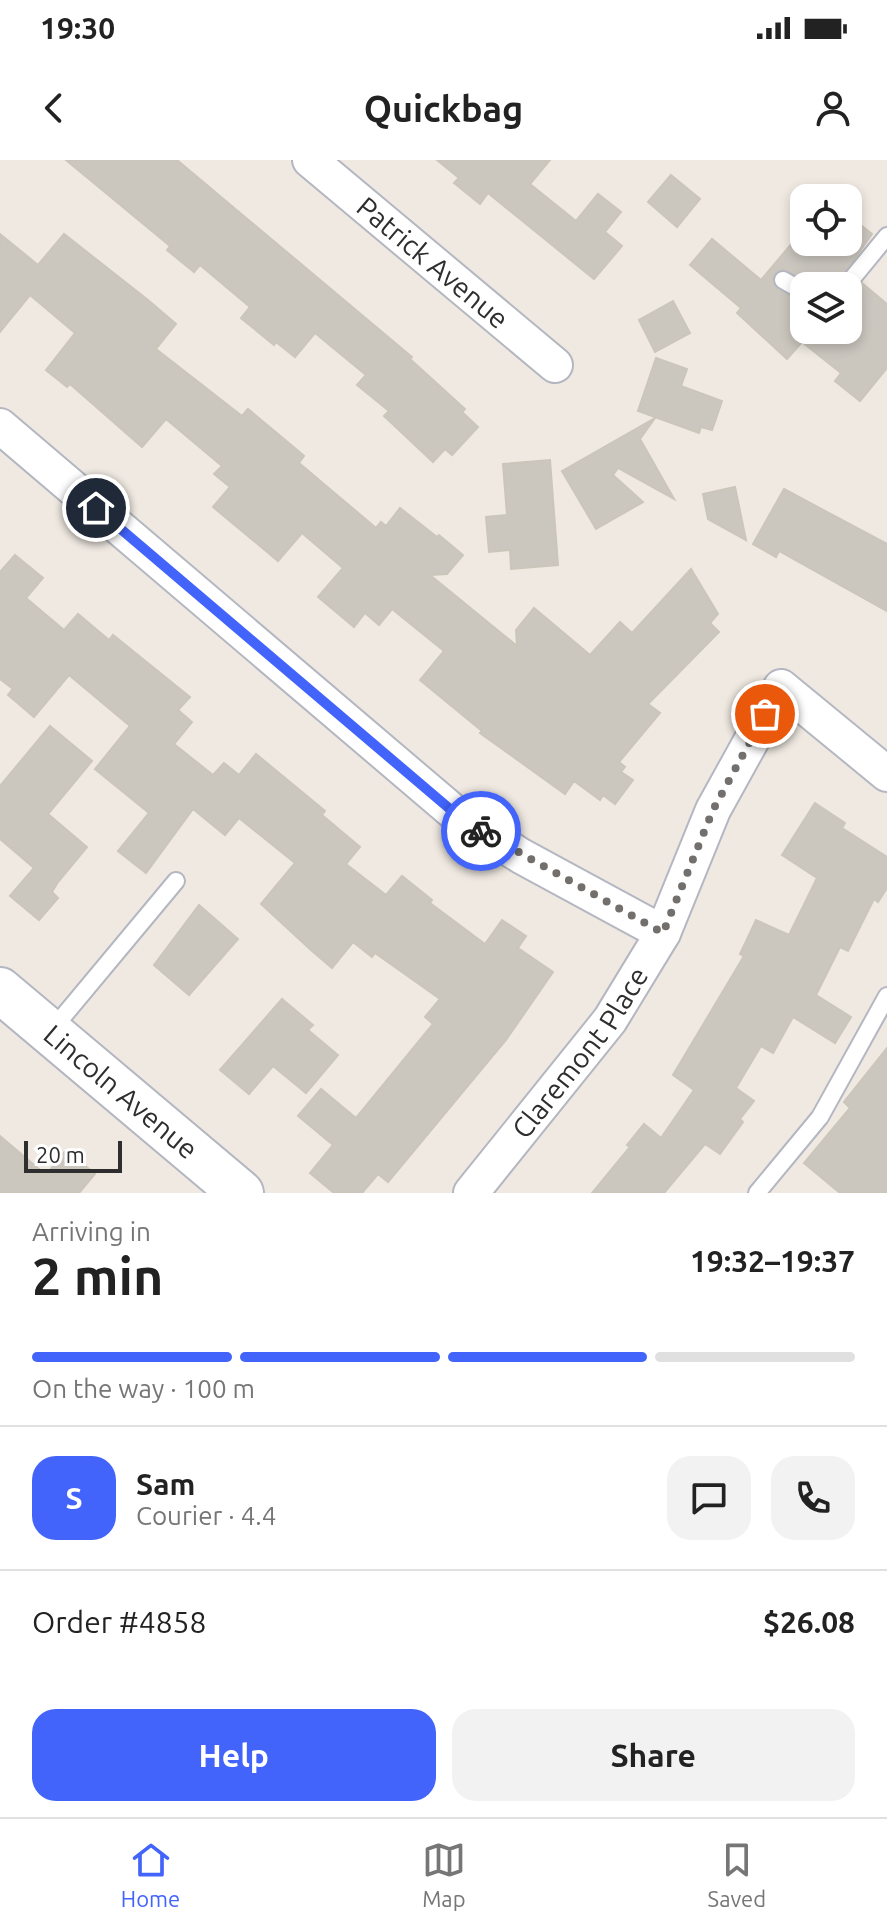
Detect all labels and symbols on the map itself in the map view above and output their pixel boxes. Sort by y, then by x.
street label: Patrick Avenue [351,190,515,334]
pin [62,474,130,542]
pin [731,680,799,748]
courier [441,791,521,871]
street label: Claremont Place [505,961,654,1144]
street label: Lincoln Avenue [38,1018,204,1165]
scale bar [24,1137,122,1173]

